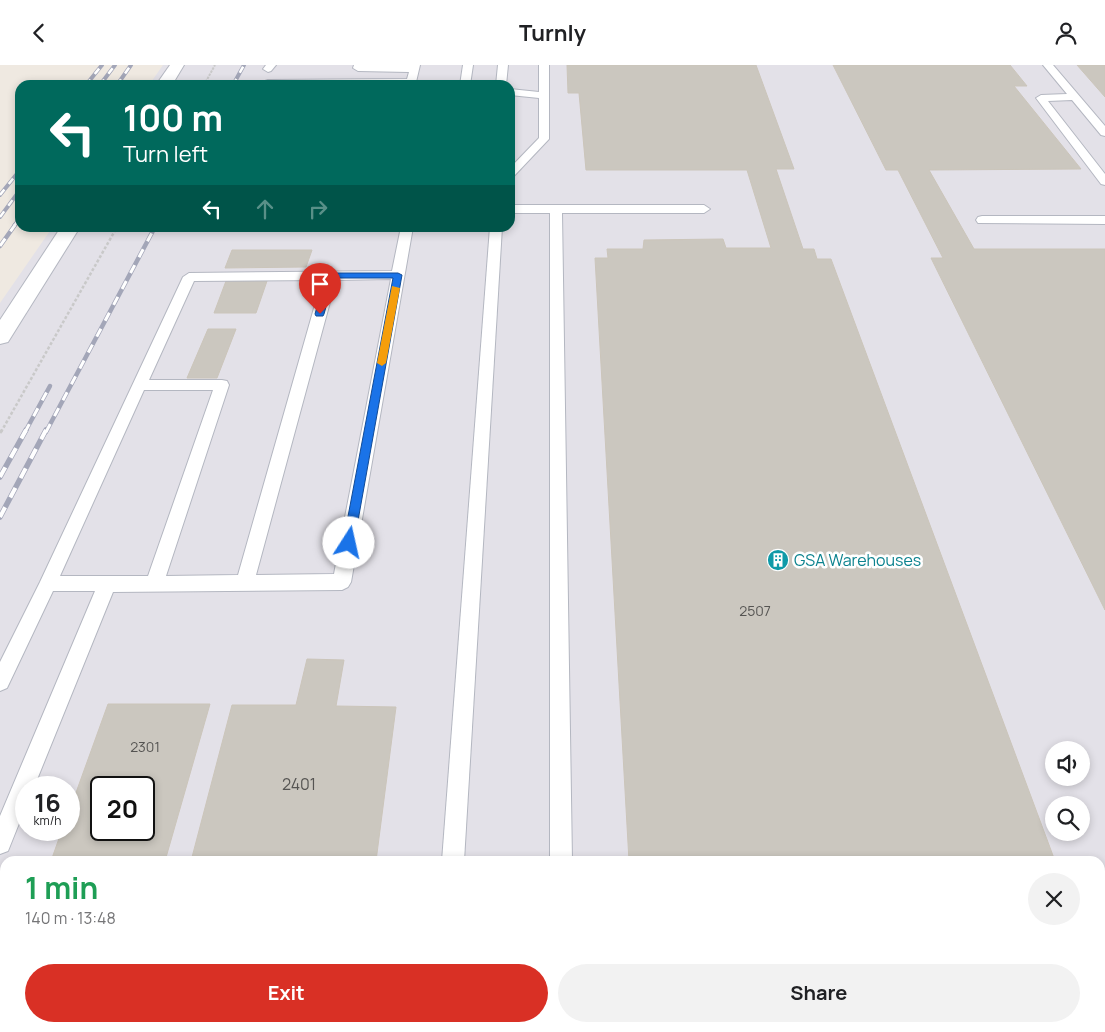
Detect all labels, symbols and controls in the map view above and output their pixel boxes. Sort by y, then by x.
text: Turnly [519,18,586,48]
icon: back [25,19,53,47]
icon: person [1052,19,1080,47]
text: 100 m [123,94,223,142]
icon: left [40,100,105,165]
text: Turn left [123,139,208,169]
icon: left [198,195,226,223]
icon: ahead [251,195,279,223]
icon: right [304,195,332,223]
pin [299,263,341,314]
icon: arrive [306,270,334,298]
position arrow [322,516,374,568]
building icon: GSA Warehouses [766,548,790,572]
place label: GSA Warehouses [794,549,921,571]
house number: 2507 [739,601,771,620]
house number: 2301 [130,737,160,756]
map controls [1045,741,1090,841]
button: sound [1045,741,1090,786]
house number: 2401 [282,773,316,795]
speed limit sign: 20 [90,776,155,841]
text: 16 [34,785,61,820]
button: search [1045,796,1090,841]
text: km/h [34,812,61,829]
text: 1 min [25,867,98,908]
button: close [1028,873,1080,925]
text: 140 m · 13:48 [25,907,116,929]
button: Exit [25,964,548,1022]
button: Share [558,964,1080,1022]

